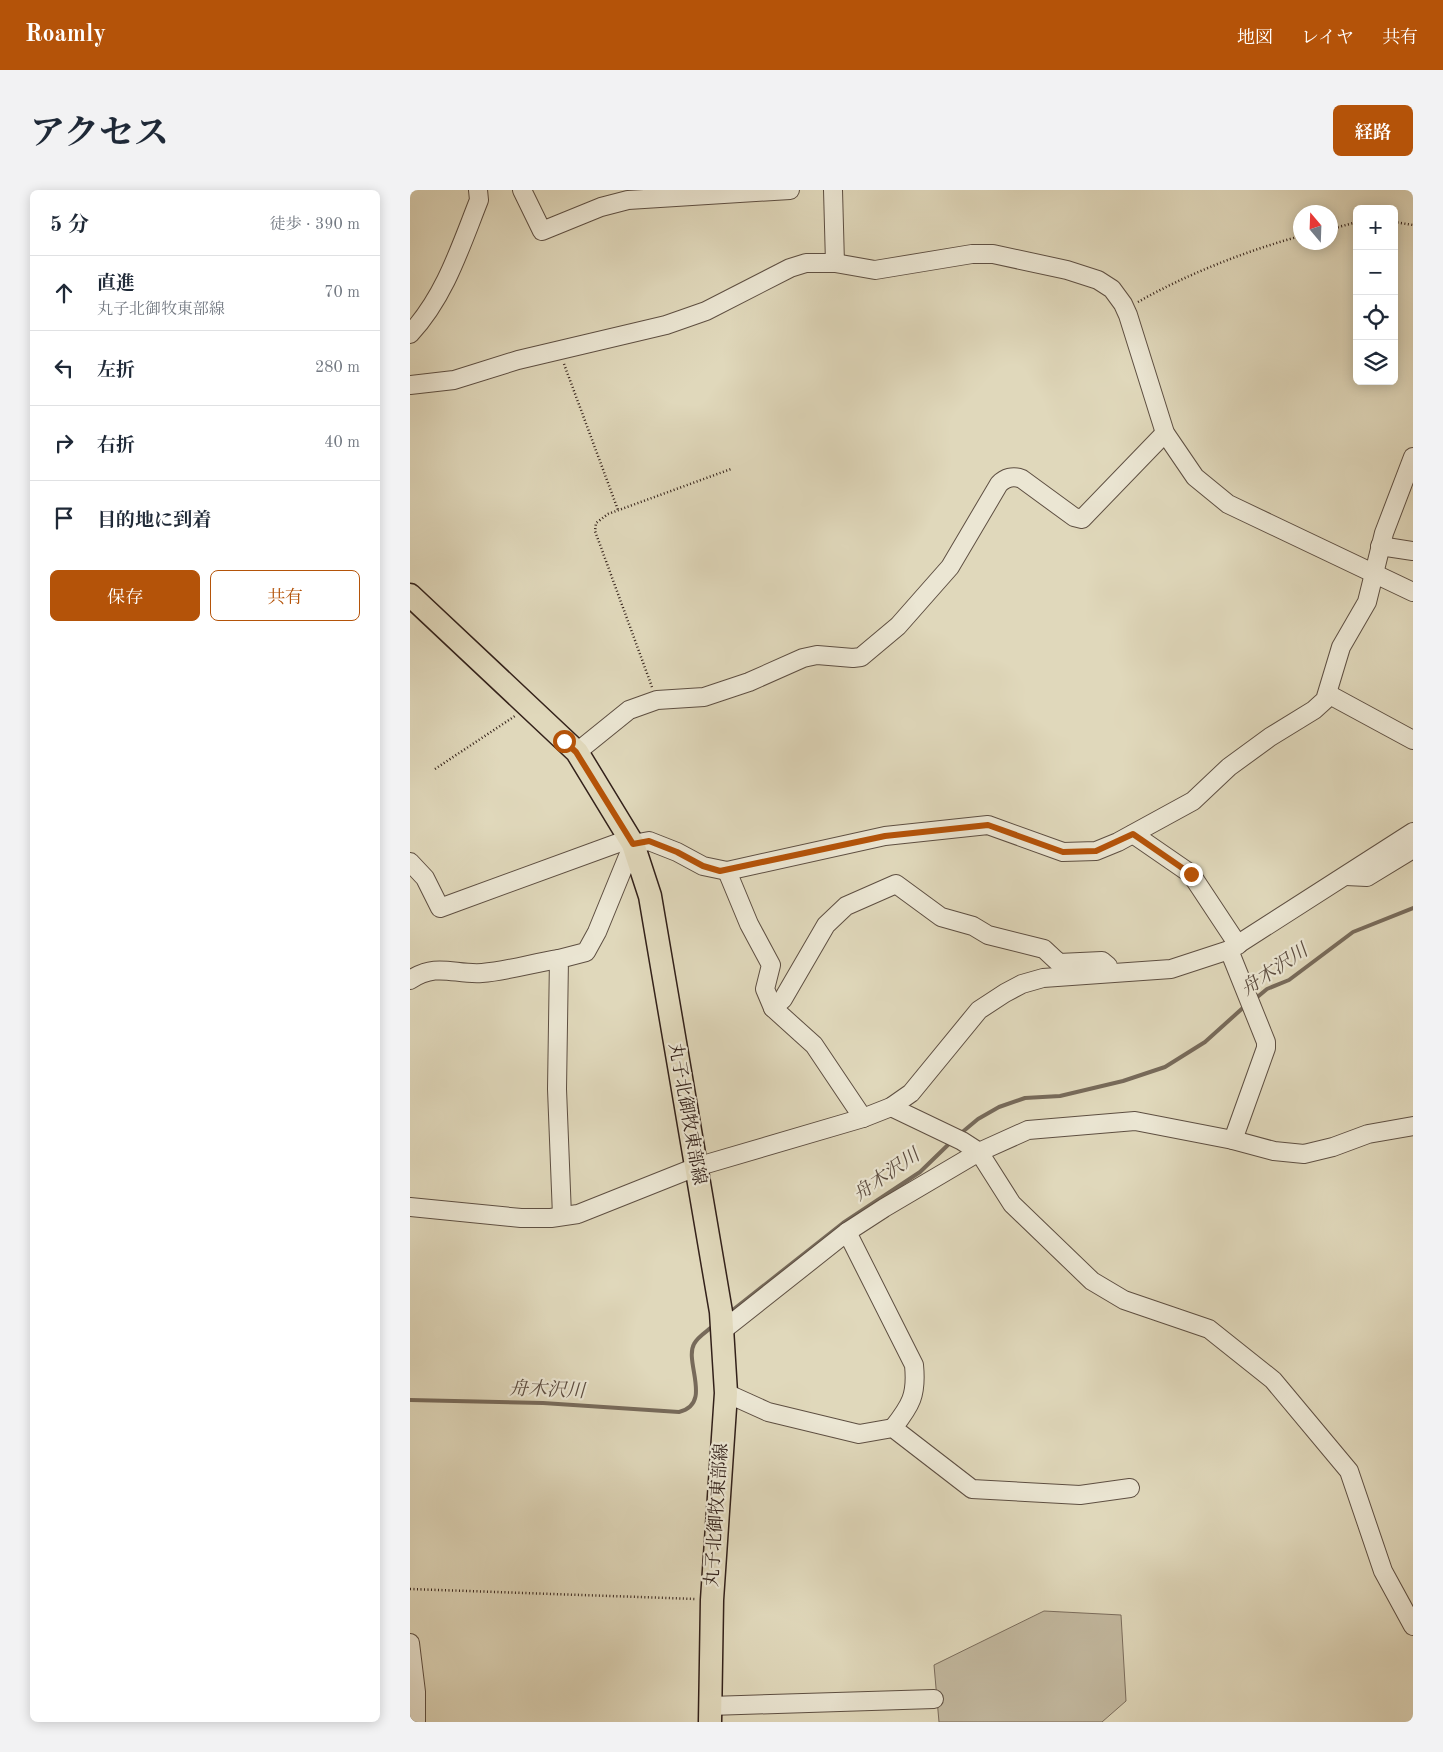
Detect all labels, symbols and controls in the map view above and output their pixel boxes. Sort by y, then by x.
text: Roamly [25,23,106,47]
text: 地図 [1237,29,1273,47]
text: レイヤ [1301,29,1354,47]
text: 共有 [1382,29,1418,47]
button: 経路 [1333,105,1413,156]
text: アクセス [30,117,169,152]
north arrow [1293,205,1338,250]
map controls [1353,205,1398,385]
button: + [1353,205,1398,250]
text: 5 分 [50,215,89,236]
text: 徒歩 · 390 m [270,217,360,233]
button: − [1353,250,1398,295]
text: 直進 [97,275,135,294]
icon: ahead [50,279,78,307]
text: 70 m [324,285,360,301]
button: locate [1353,295,1398,340]
text: 丸子北御牧東部線 [97,302,225,318]
button: layers [1353,340,1398,385]
icon: left [50,354,78,382]
text: 280 m [315,360,360,376]
text: 左折 [97,362,135,381]
icon: right [50,429,78,457]
text: 40 m [324,435,360,451]
text: 右折 [97,437,135,456]
icon: arrive [50,504,78,532]
text: 目的地に到着 [97,512,211,531]
button: 保存 [50,570,200,621]
button: 共有 [210,570,360,621]
route start [553,730,576,753]
route end [1180,863,1203,886]
water label: 舟木沢川 [1237,939,1313,1000]
street label: 丸子北御牧東部線 [666,1041,710,1186]
water label: 舟木沢川 [849,1144,925,1206]
water label: 舟木沢川 [509,1378,587,1402]
street label: 丸子北御牧東部線 [701,1442,731,1587]

